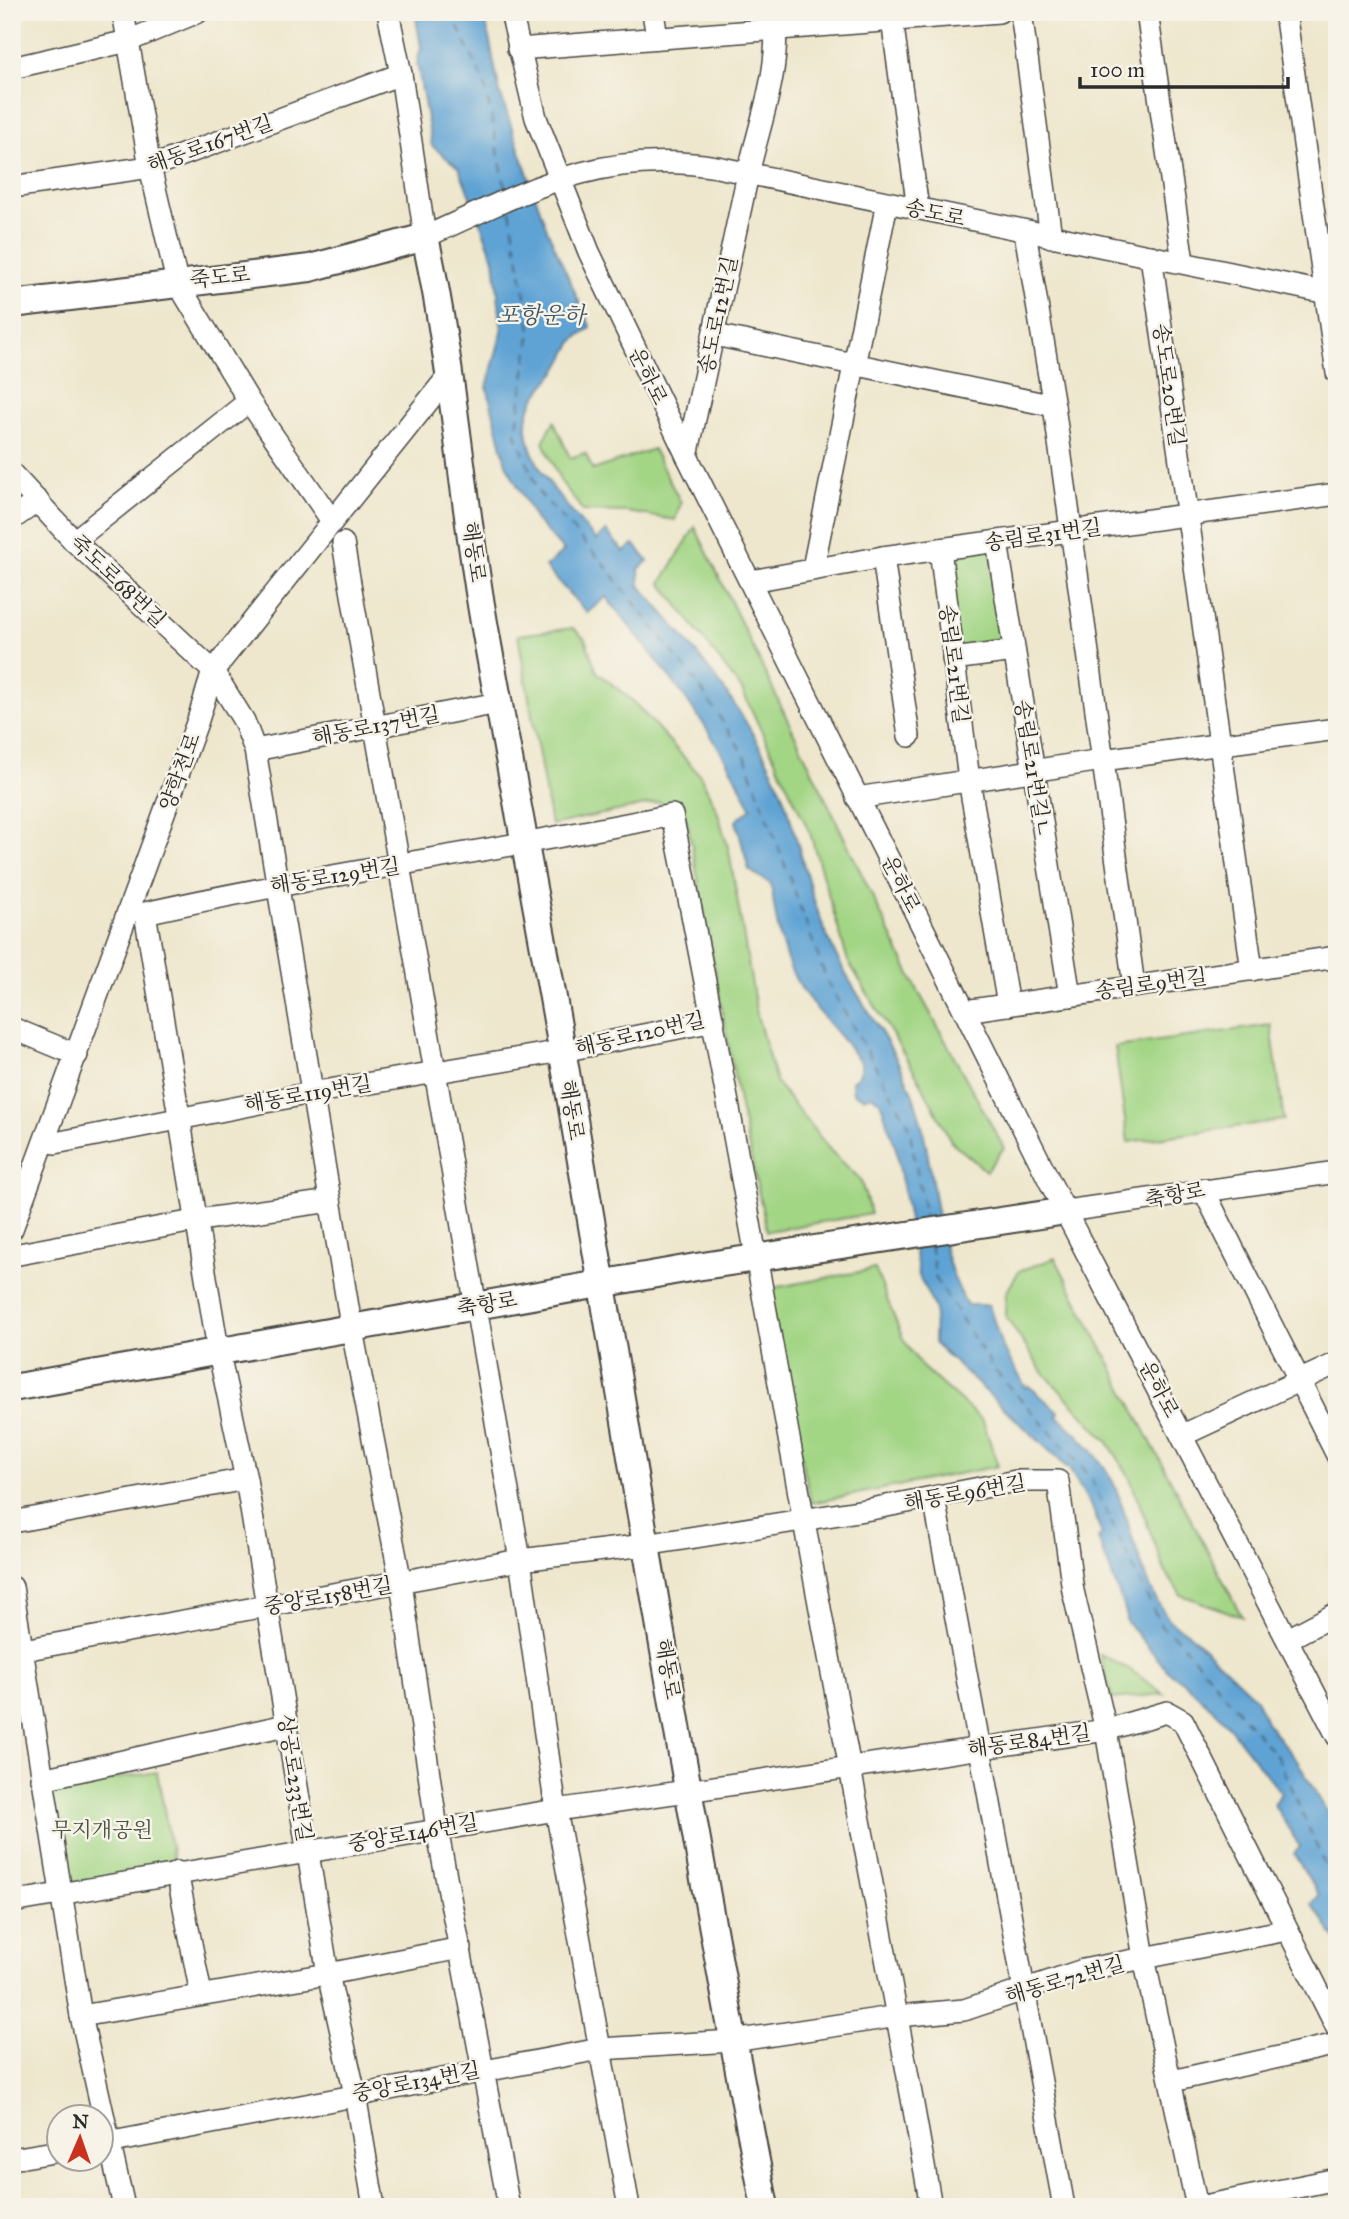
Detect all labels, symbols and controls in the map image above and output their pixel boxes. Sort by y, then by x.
scale bar [1080,46,1288,90]
text: 100 m [1090,57,1145,83]
street label: 해동로167번길 [144,109,276,179]
street label: 송도로 [903,194,967,232]
street label: 송도로12번길 [693,254,743,376]
street label: 죽도로 [188,261,252,293]
water label: 포항운하 [497,301,588,329]
street label: 송도로20번길 [1147,322,1191,448]
street label: 운하로 [623,343,673,409]
street label: 송림로31번길 [983,514,1103,556]
street label: 해동로 [457,520,491,584]
street label: 죽도로68번길 [65,529,171,633]
street label: 송림로21번길 [934,603,974,725]
street label: 송림로21번길ㄴ [1009,698,1057,840]
street label: 해동로137번길 [310,701,442,751]
street label: 양학천로 [154,729,206,815]
street label: 운하로 [876,851,926,917]
street label: 해동로129번길 [268,853,402,899]
street label: 송림로9번길 [1093,963,1209,1005]
street label: 해동로120번길 [573,1006,707,1062]
street label: 해동로119번길 [242,1070,374,1118]
street label: 해동로 [554,1078,590,1142]
street label: 축항로 [1143,1176,1207,1214]
street label: 축항로 [455,1286,519,1322]
street label: 운하로 [1133,1356,1185,1422]
street label: 해동로96번길 [902,1469,1028,1517]
street label: 중앙로158번길 [261,1572,395,1620]
street label: 해동로 [650,1637,686,1701]
street label: 상공로233번길 [272,1712,318,1844]
street label: 해동로84번길 [966,1719,1092,1763]
street label: 중앙로146번길 [346,1809,480,1857]
park label: 무지개공원 [51,1817,153,1843]
street label: 해동로72번길 [1002,1951,1128,2009]
street label: 중앙로134번길 [350,2057,482,2107]
north arrow [46,2104,116,2174]
text: N [72,2110,89,2133]

